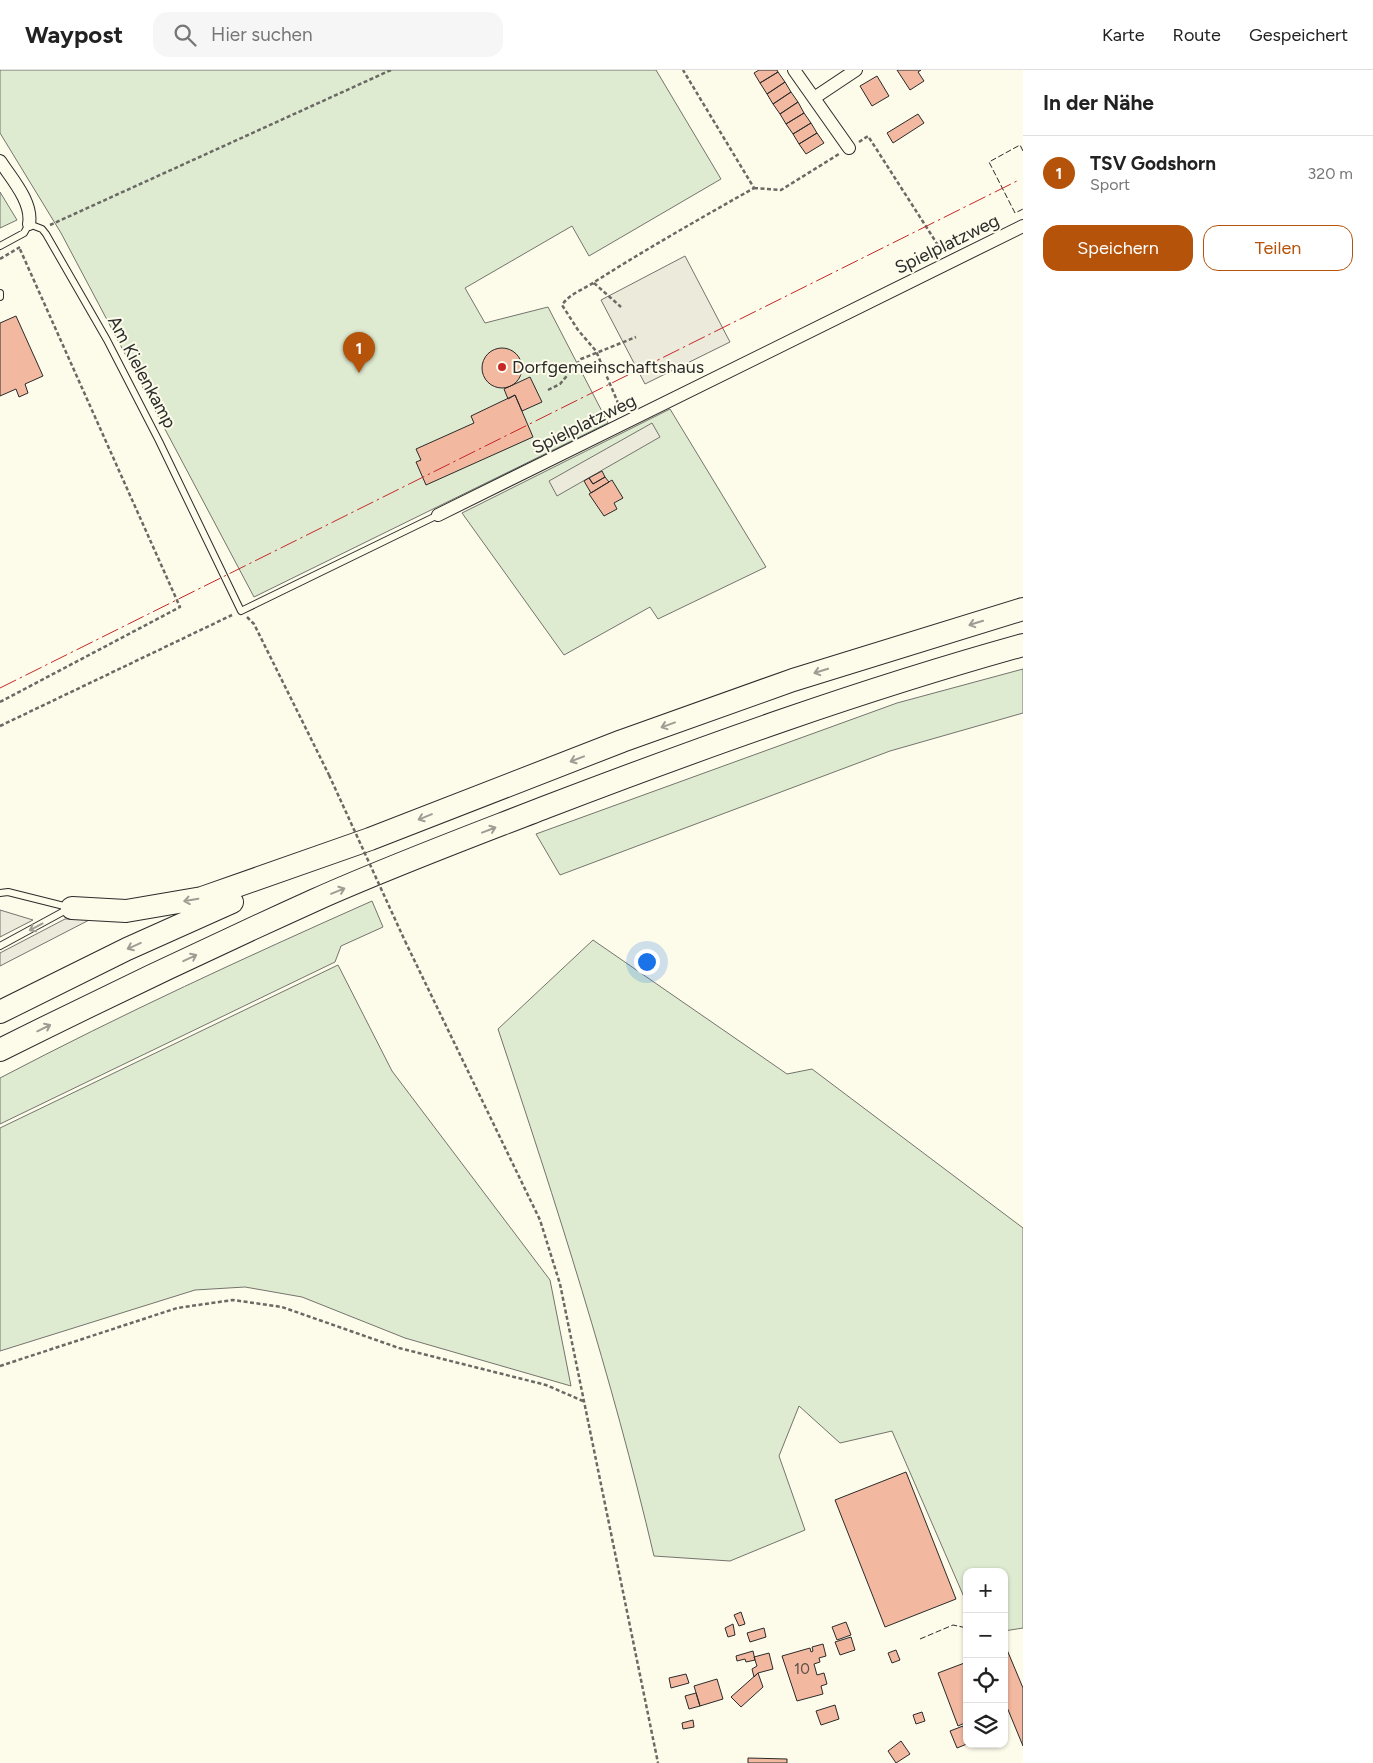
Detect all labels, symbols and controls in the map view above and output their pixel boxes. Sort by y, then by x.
search box [153,12,503,57]
text: Waypost [25,20,123,49]
icon: search [171,21,199,49]
text: Hier suchen [211,23,313,46]
text: Karte [1102,24,1145,46]
text: Route [1173,24,1221,46]
text: Gespeichert [1249,24,1348,46]
text: In der Nähe [1043,90,1154,115]
text: TSV Godshorn [1090,152,1216,175]
text: 1 [1056,164,1062,183]
text: 320 m [1308,164,1353,183]
text: Sport [1090,175,1130,194]
street label: Spielplatzweg [891,209,1003,279]
button: Speichern [1043,225,1193,271]
button: Teilen [1203,225,1353,271]
street label: Am Kielenkamp [103,312,181,432]
pin: 1 [343,332,375,373]
place label: Dorfgemeinschaftshaus [512,356,704,378]
marker: Dorfgemeinschaftshaus [496,361,508,373]
street label: Spielplatzweg [528,389,640,459]
one-way arrow [969,619,985,628]
one-way arrow [813,667,829,677]
one-way arrow [660,721,676,730]
one-way arrow [570,754,585,764]
one-way arrow [418,813,433,822]
one-way arrow [481,825,496,834]
one-way arrow [330,885,345,895]
one-way arrow [183,895,199,905]
one-way arrow [29,923,44,932]
one-way arrow [127,942,142,951]
your location [634,949,660,975]
one-way arrow [182,952,197,962]
one-way arrow [36,1023,51,1032]
map controls [963,1568,1008,1748]
button: + [963,1568,1008,1613]
button: − [963,1613,1008,1658]
button: locate [963,1658,1008,1703]
house number: 10 [794,1660,810,1678]
button: layers [963,1703,1008,1748]

